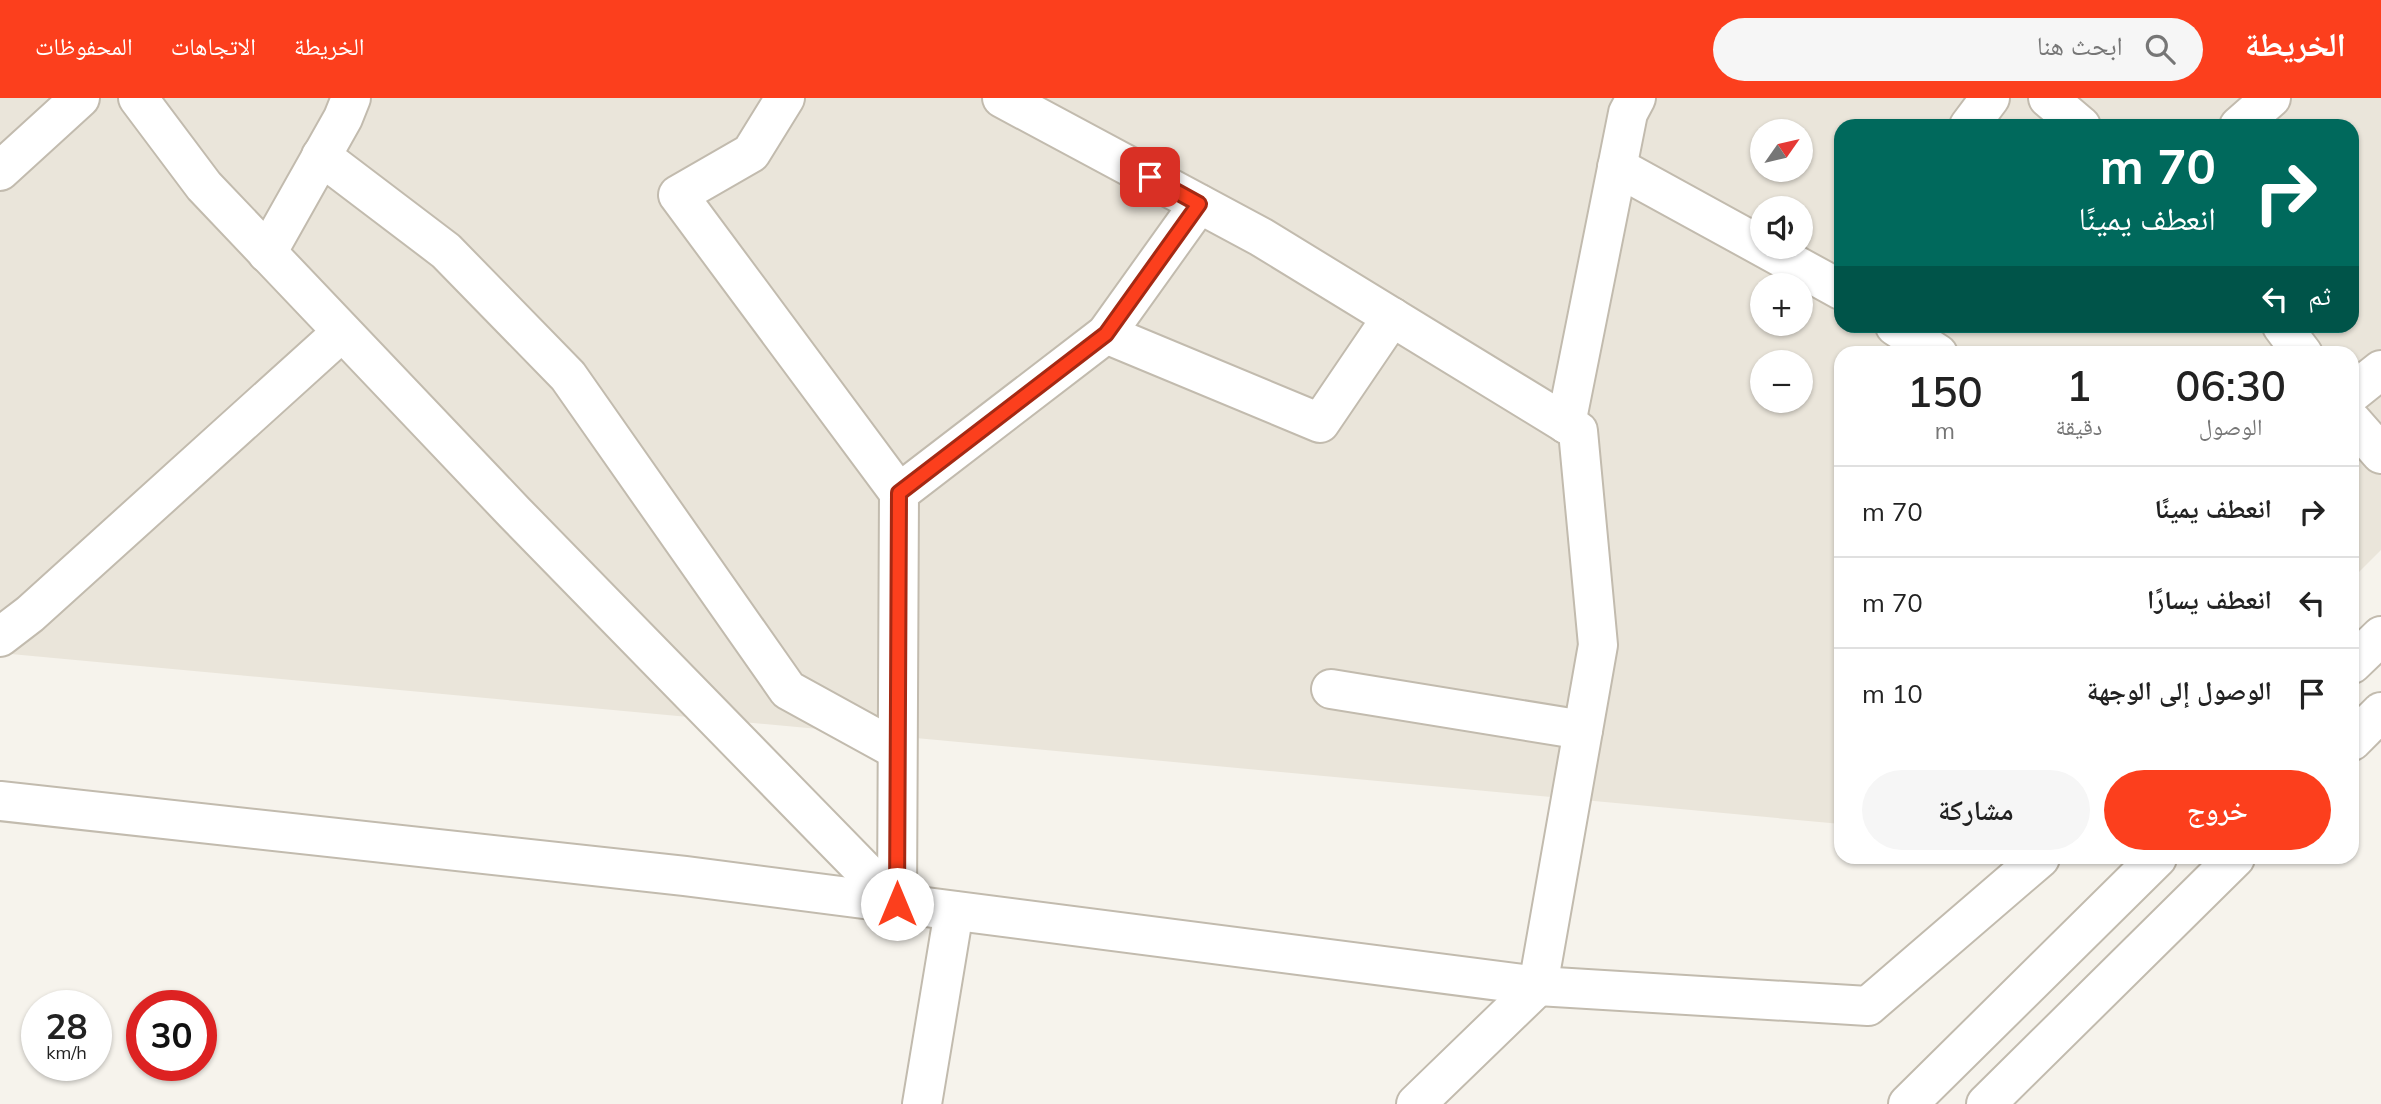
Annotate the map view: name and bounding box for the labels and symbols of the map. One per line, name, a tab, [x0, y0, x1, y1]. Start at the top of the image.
north arrow	[1750, 119, 1813, 182]
pin	[1120, 147, 1180, 207]
position arrow	[860, 867, 934, 941]
speed limit sign: 30	[126, 990, 217, 1081]

